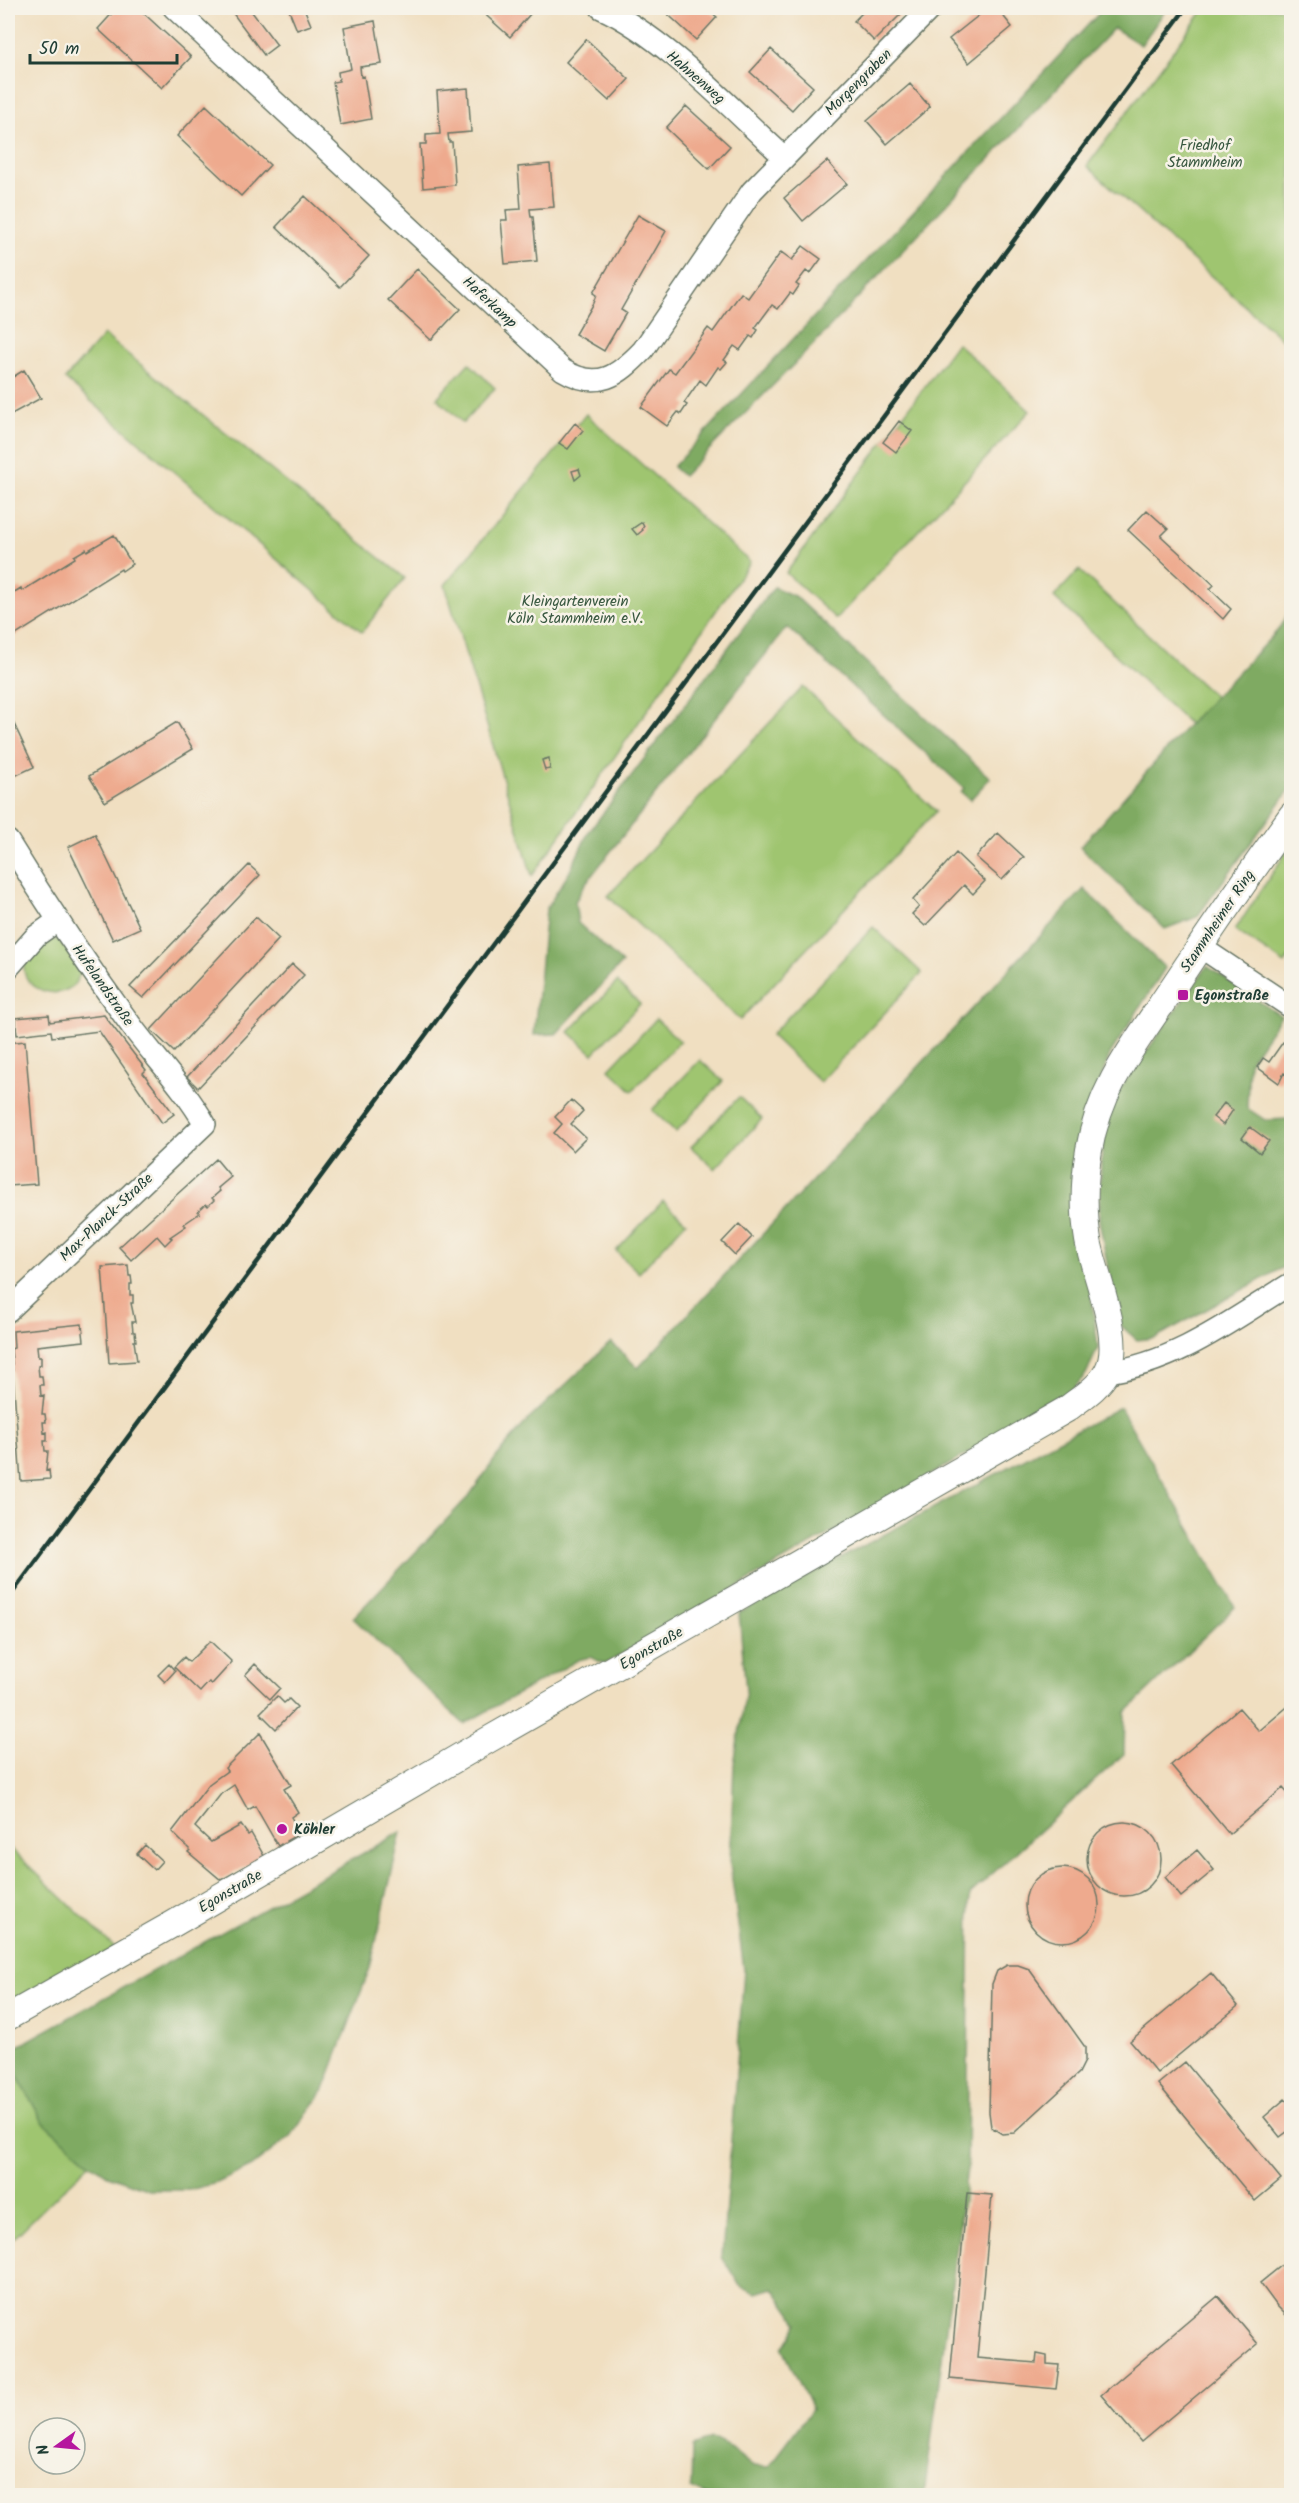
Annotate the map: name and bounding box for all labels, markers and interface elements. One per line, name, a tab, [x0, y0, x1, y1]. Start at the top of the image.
scale bar	[30, 27, 177, 65]
text: 50 m	[39, 35, 79, 64]
street label: Morgengraben	[819, 43, 898, 122]
street label: Hahnenweg	[660, 45, 730, 110]
park label: Friedhof Stammheim	[1168, 134, 1243, 175]
street label: Haferkamp	[456, 271, 522, 335]
park label: Kleingartenverein Köln Stammheim e.V.	[507, 590, 643, 631]
street label: Stammheimer Ring	[1174, 865, 1261, 978]
street label: Hufelandstraße	[65, 940, 140, 1032]
place label: Egonstraße	[1195, 984, 1269, 1008]
marker: Egonstraße	[1176, 988, 1190, 1002]
street label: Max-Planck-Straße	[54, 1168, 159, 1268]
street label: Egonstraße	[615, 1621, 688, 1677]
place label: Köhler	[294, 1818, 336, 1842]
marker: Köhler	[275, 1822, 289, 1836]
street label: Egonstraße	[194, 1864, 267, 1920]
north arrow	[27, 2416, 87, 2476]
text: N	[31, 2441, 57, 2458]

